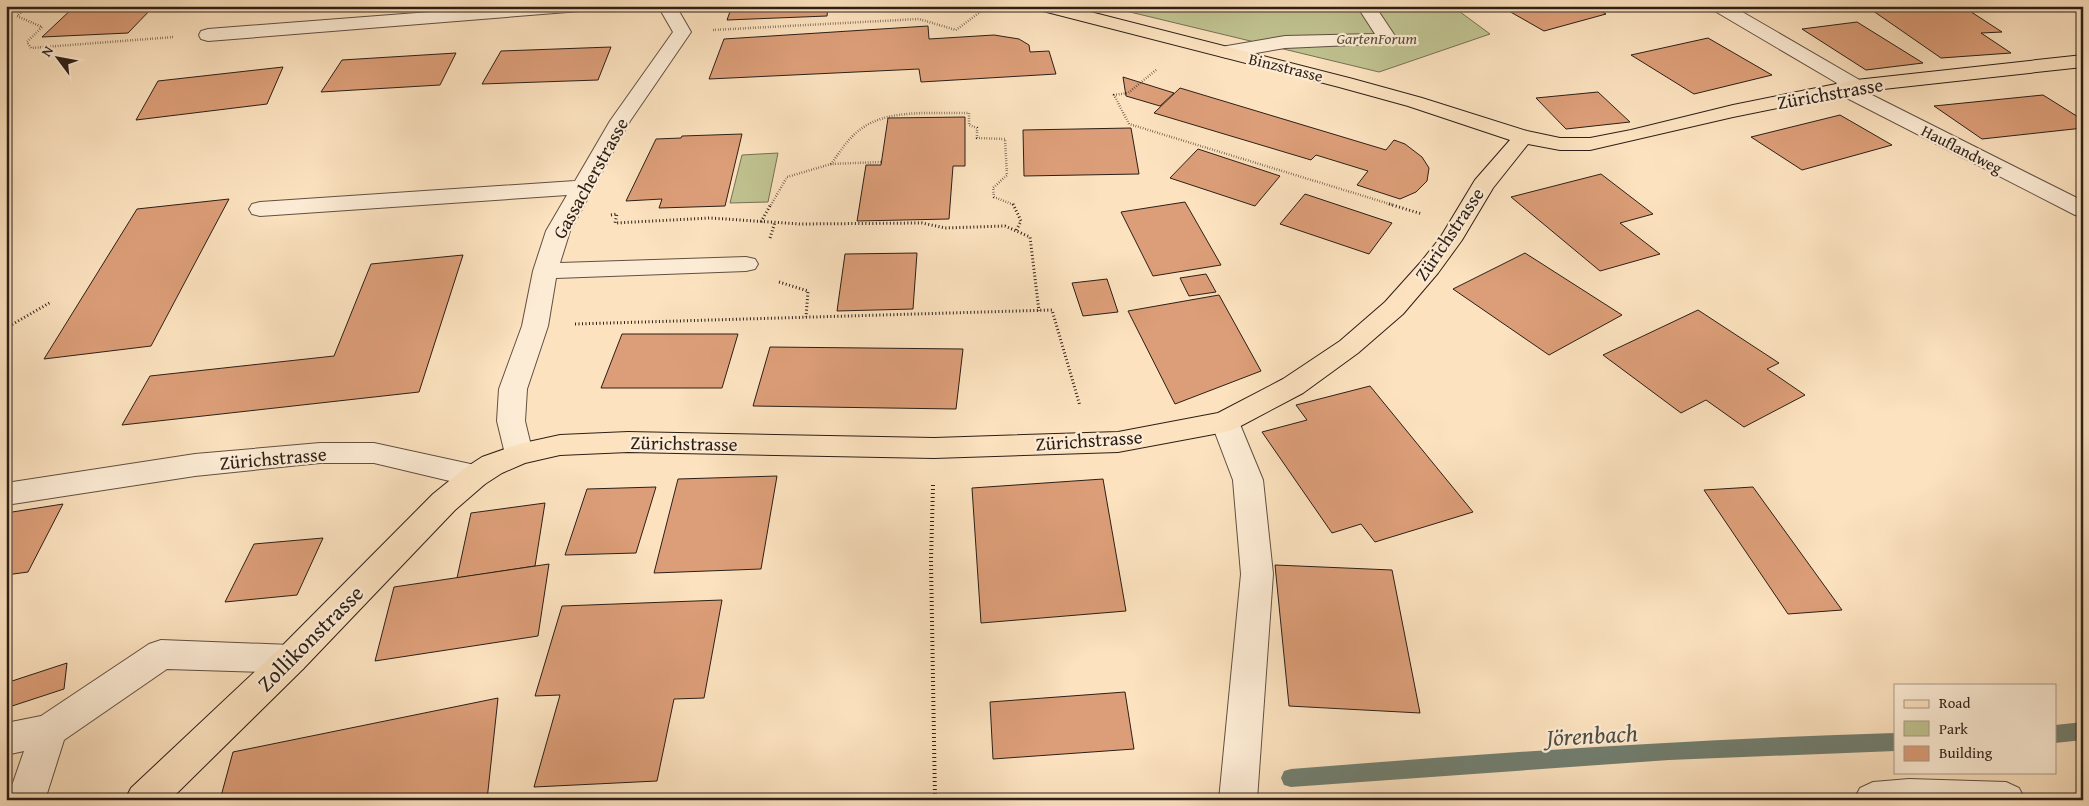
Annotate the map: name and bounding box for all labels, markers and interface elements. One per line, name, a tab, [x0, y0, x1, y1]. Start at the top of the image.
park label: GartenForum	[1337, 26, 1418, 50]
north arrow	[32, 32, 82, 82]
text: N	[36, 41, 58, 60]
street label: Binzstrasse	[1246, 46, 1326, 88]
street label: Zürichstrasse	[1775, 70, 1885, 116]
street label: Gassacherstrasse	[545, 112, 635, 244]
street label: Hauflandweg	[1917, 118, 2007, 180]
street label: Zürichstrasse	[1407, 182, 1491, 286]
street label: Zürichstrasse	[1035, 422, 1144, 458]
street label: Zürichstrasse	[630, 428, 738, 458]
street label: Zürichstrasse	[218, 439, 328, 477]
street label: Zollikonstrasse	[249, 577, 371, 699]
legend	[1894, 684, 2056, 774]
text: Road	[1939, 692, 1970, 713]
water label: Jörenbach	[1541, 715, 1639, 755]
text: Park	[1939, 718, 1968, 739]
text: Building	[1939, 742, 1993, 763]

